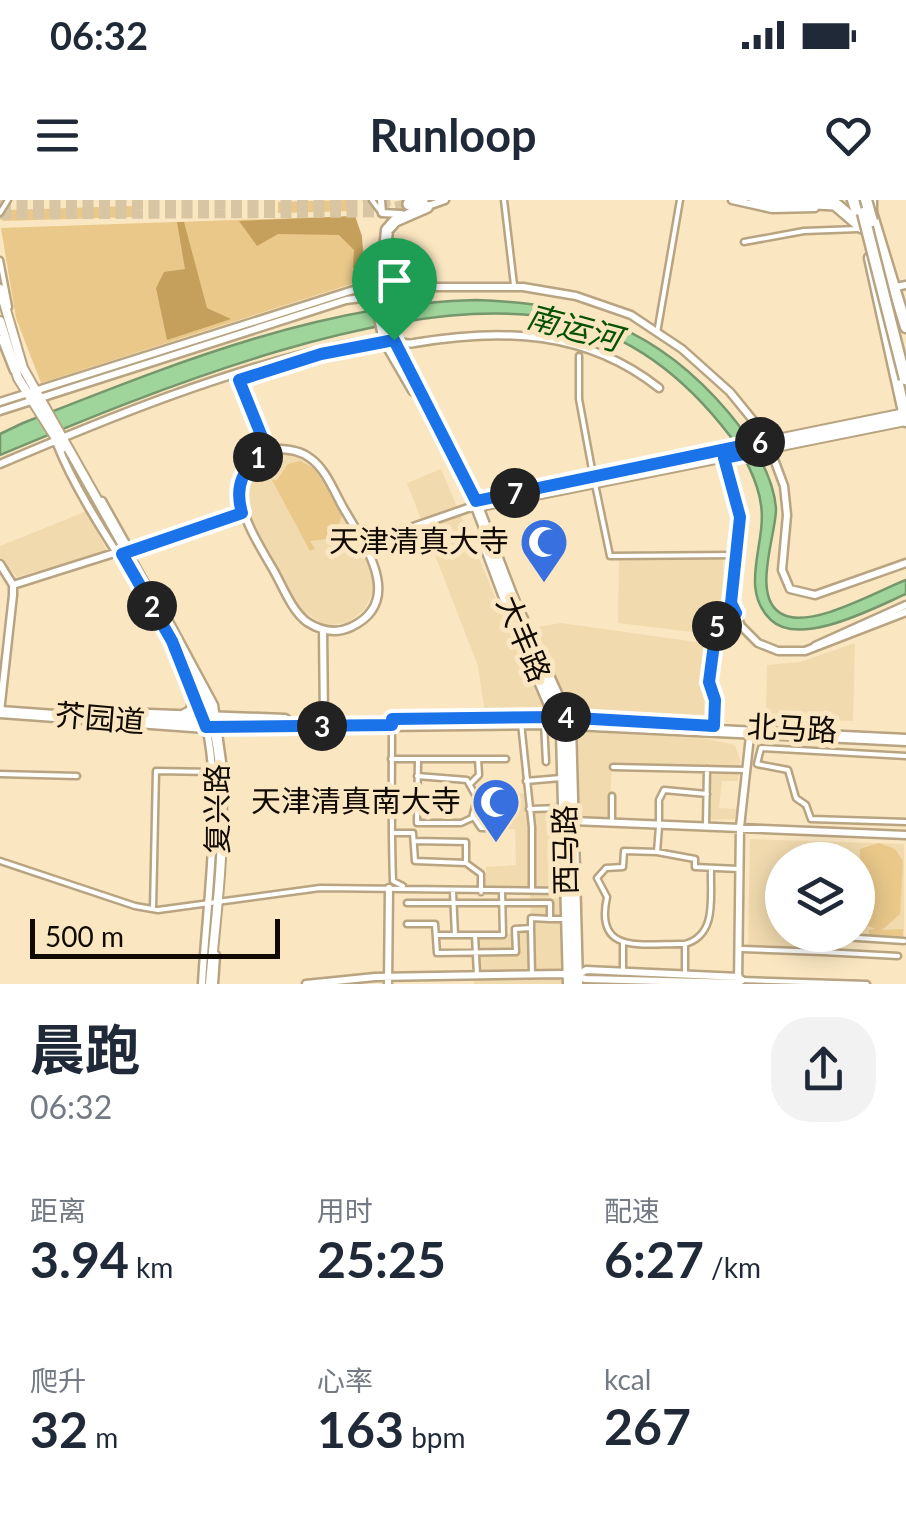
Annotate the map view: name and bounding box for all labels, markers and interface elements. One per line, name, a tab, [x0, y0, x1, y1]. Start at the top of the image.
text: 06:32	[50, 12, 148, 58]
icon: menu	[30, 108, 85, 163]
text: Runloop	[369, 108, 537, 162]
icon: heart	[821, 108, 876, 163]
pin	[352, 238, 437, 341]
icon: arrive	[367, 253, 422, 308]
water label: 南运河	[523, 295, 632, 359]
pin: 6	[735, 417, 785, 467]
text: 6	[752, 425, 768, 459]
pin: 1	[233, 432, 283, 482]
text: 1	[250, 440, 266, 474]
pin: 7	[490, 468, 540, 518]
text: 7	[507, 476, 523, 510]
mosque icon: 天津清真大寺	[518, 516, 570, 584]
place label: 天津清真大寺	[329, 522, 509, 558]
pin: 2	[127, 581, 177, 631]
text: 2	[144, 589, 160, 623]
street label: 大丰路	[491, 590, 559, 687]
pin: 5	[692, 601, 742, 651]
text: 5	[709, 609, 725, 643]
pin: 4	[541, 692, 591, 742]
street label: 芥园道	[54, 695, 147, 739]
text: 4	[558, 700, 574, 734]
pin: 3	[297, 701, 347, 751]
street label: 北马路	[746, 707, 838, 747]
text: 3	[314, 709, 330, 743]
street label: 复兴路	[198, 764, 234, 854]
mosque icon: 天津清真南大寺	[470, 776, 522, 844]
place label: 天津清真南大寺	[251, 782, 461, 818]
street label: 西马路	[545, 805, 583, 895]
map controls	[765, 842, 875, 952]
button: layers	[765, 842, 875, 952]
scale bar	[30, 914, 280, 958]
text: 500 m	[45, 919, 124, 953]
text: 晨跑	[30, 1016, 140, 1082]
button: share	[771, 1017, 876, 1122]
text: 06:32	[30, 1087, 112, 1126]
text: 距离	[30, 1193, 86, 1227]
text: 用时	[317, 1193, 373, 1227]
text: 配速	[604, 1193, 660, 1227]
text: 3.94	[30, 1229, 129, 1289]
text: 25:25	[317, 1229, 446, 1289]
text: 6:27	[604, 1229, 704, 1289]
text: km	[129, 1250, 173, 1284]
text: /km	[704, 1250, 761, 1284]
text: kcal	[604, 1362, 651, 1396]
text: 爬升	[30, 1363, 86, 1397]
text: 心率	[317, 1363, 373, 1397]
text: 267	[604, 1396, 691, 1456]
text: 32	[30, 1399, 88, 1459]
text: 163	[317, 1399, 404, 1459]
text: m	[88, 1420, 118, 1454]
text: bpm	[404, 1420, 466, 1454]

